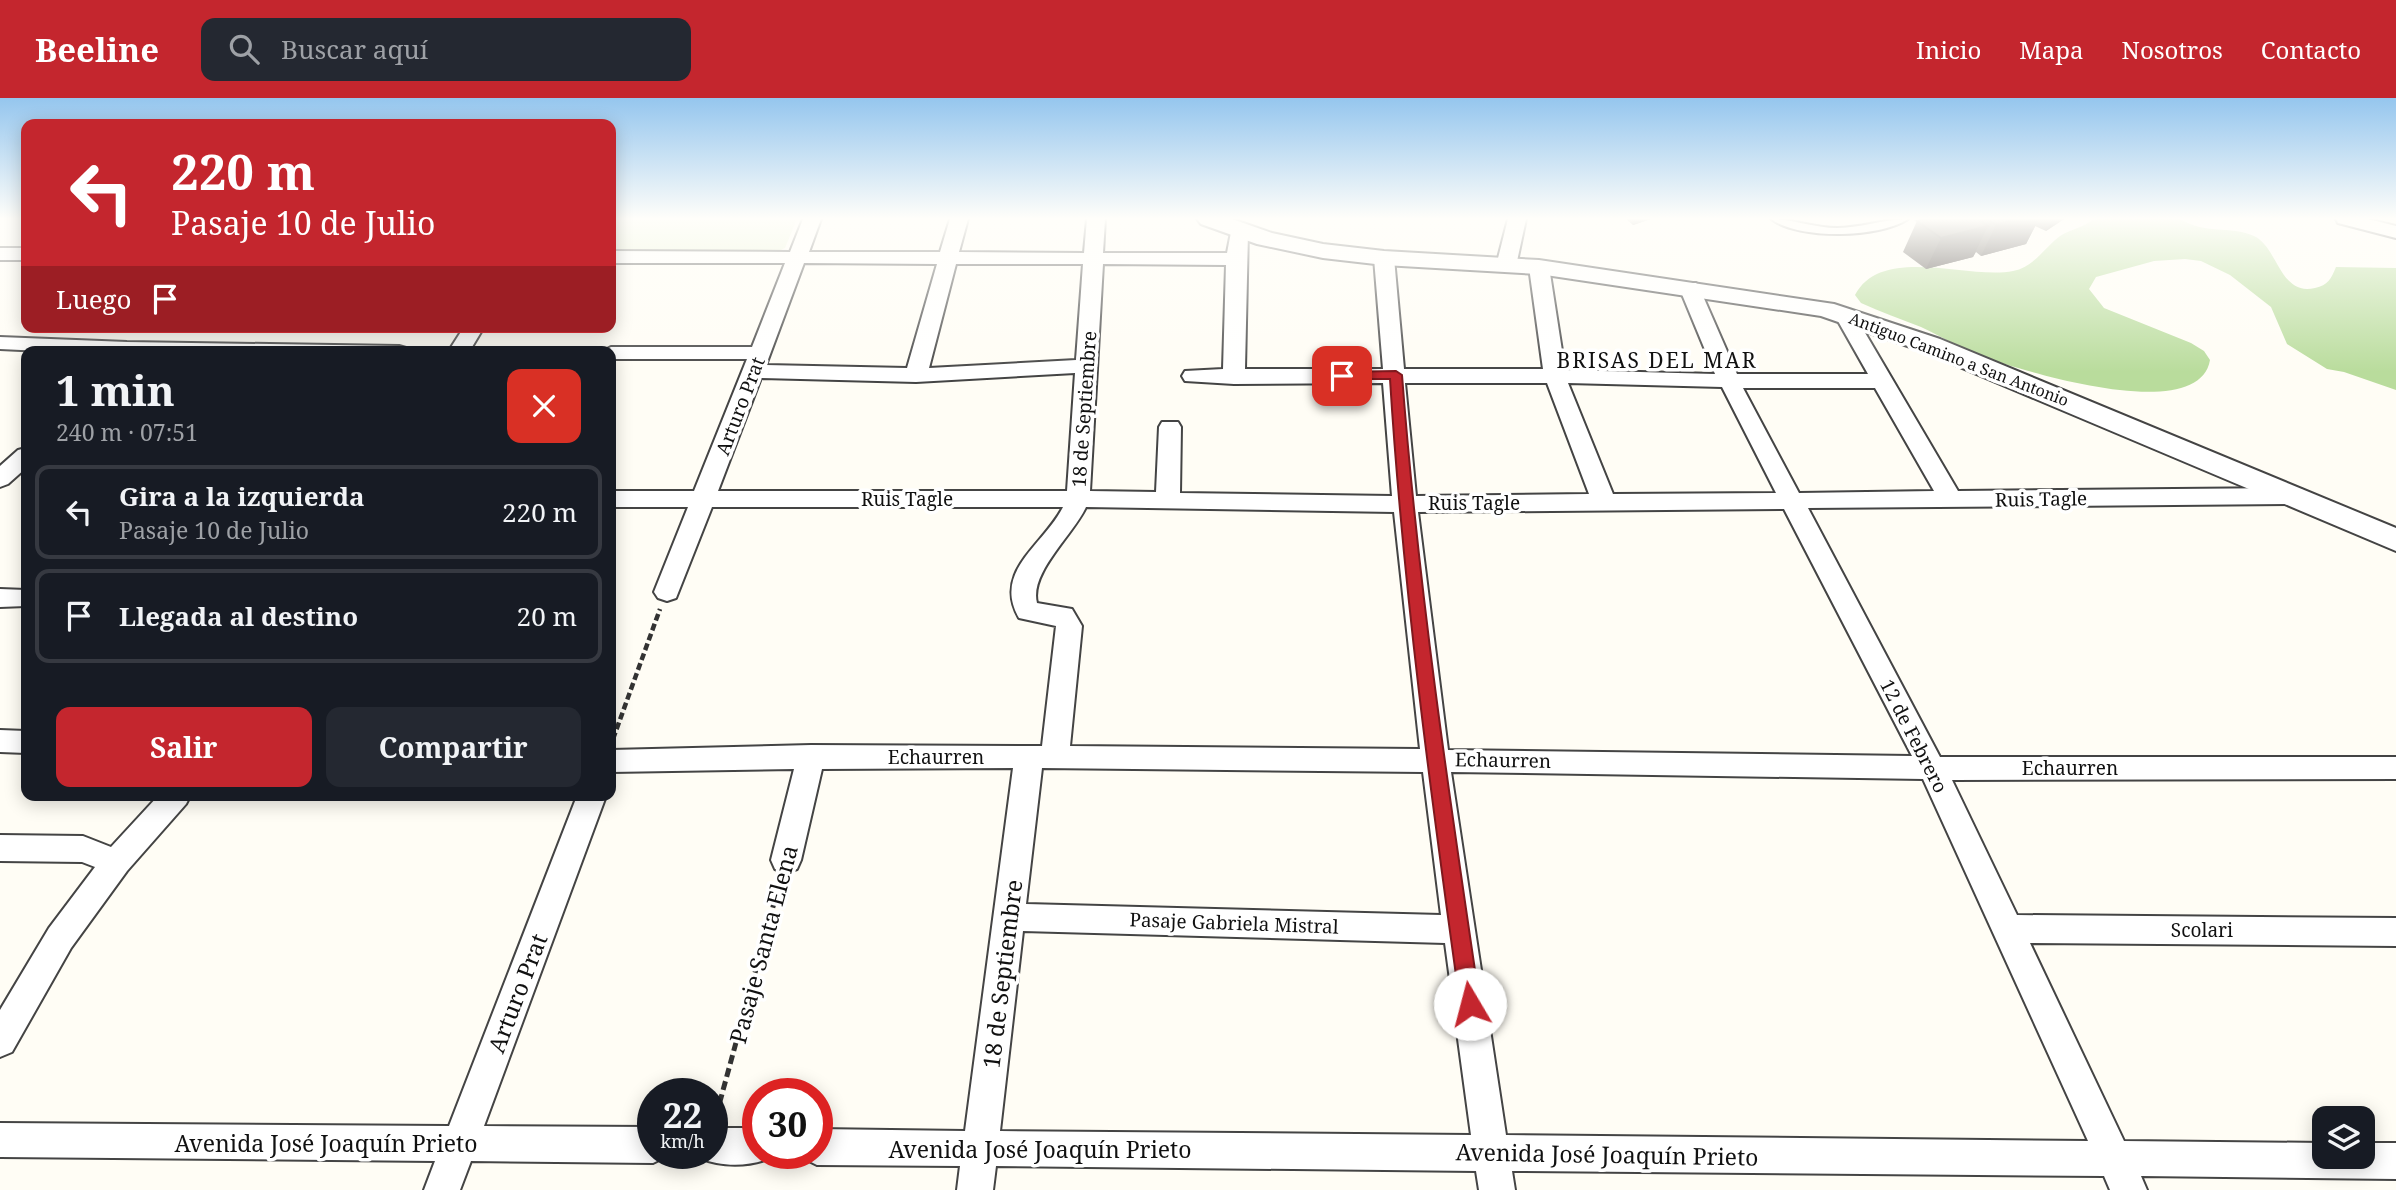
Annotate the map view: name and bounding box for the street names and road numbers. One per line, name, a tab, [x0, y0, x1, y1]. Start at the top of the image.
street label: Antiguo Camino a San Antonio	[1846, 307, 2072, 411]
street label: 18 de Septiembre	[1066, 330, 1102, 488]
street label: Arturo Prat	[709, 353, 771, 459]
street label: Ruis Tagle	[1995, 485, 2087, 513]
street label: Ruis Tagle	[861, 486, 953, 512]
street label: Ruis Tagle	[1428, 490, 1520, 516]
street label: 12 de Febrero	[1874, 675, 1954, 797]
street label: Echaurren	[888, 744, 984, 770]
street label: Echaurren	[1455, 746, 1551, 774]
street label: Echaurren	[2022, 755, 2118, 781]
street label: Pasaje Santa Elena	[721, 841, 805, 1047]
street label: 18 de Septiembre	[975, 878, 1029, 1070]
street label: Pasaje Gabriela Mistral	[1129, 906, 1339, 940]
street label: Scolari	[2171, 917, 2233, 943]
street label: Arturo Prat	[480, 929, 554, 1057]
street label: Avenida José Joaquín Prieto	[175, 1127, 477, 1159]
street label: Avenida José Joaquín Prieto	[889, 1133, 1191, 1165]
street label: Avenida José Joaquín Prieto	[1455, 1135, 1759, 1173]

